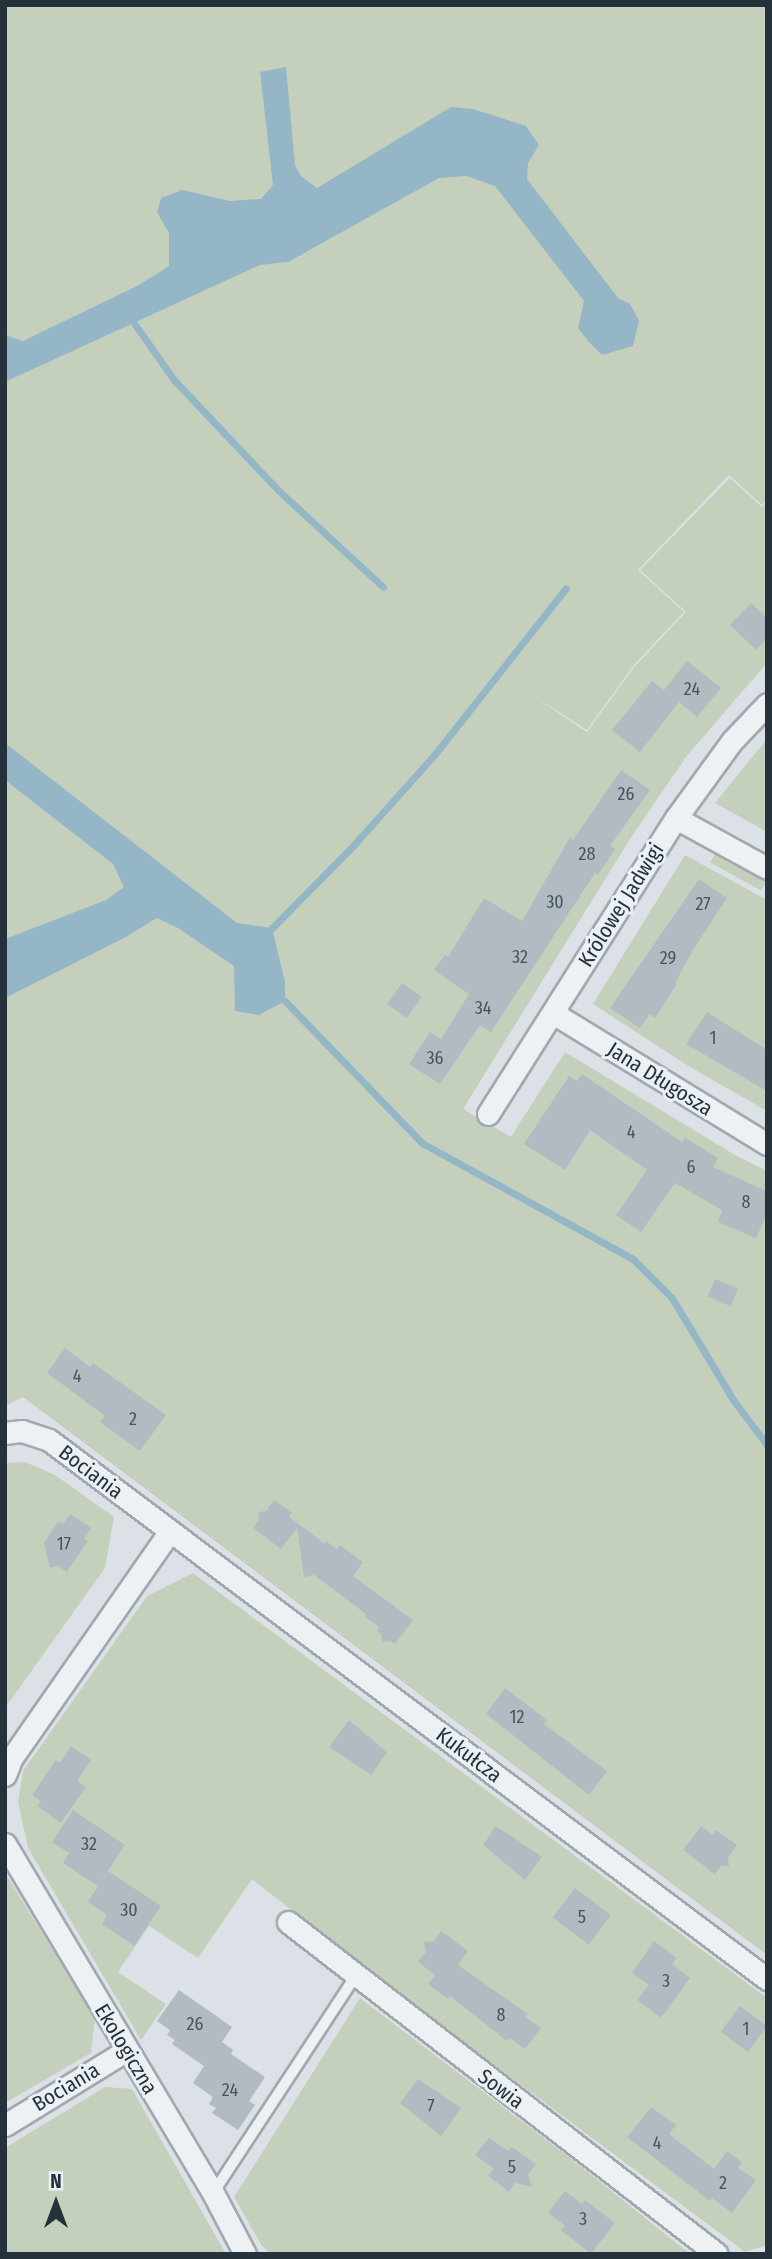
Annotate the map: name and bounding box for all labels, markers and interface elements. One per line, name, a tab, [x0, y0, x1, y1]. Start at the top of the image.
house number: 24	[684, 678, 700, 700]
house number: 26	[618, 783, 634, 805]
street label: Królowej Jadwigi	[573, 838, 669, 972]
house number: 28	[579, 843, 595, 865]
house number: 30	[546, 891, 564, 913]
house number: 27	[695, 893, 711, 915]
house number: 32	[512, 946, 528, 968]
house number: 29	[660, 947, 676, 969]
house number: 34	[475, 997, 491, 1019]
house number: 1	[709, 1027, 717, 1049]
street label: Jana Długosza	[603, 1037, 717, 1121]
house number: 36	[426, 1047, 444, 1069]
house number: 4	[627, 1121, 635, 1143]
house number: 6	[687, 1156, 695, 1178]
house number: 8	[742, 1191, 750, 1213]
house number: 4	[73, 1365, 81, 1387]
house number: 2	[129, 1408, 137, 1430]
street label: Bociania	[54, 1440, 128, 1504]
house number: 17	[57, 1533, 71, 1555]
house number: 12	[510, 1706, 524, 1728]
street label: Kukułcza	[431, 1722, 507, 1788]
house number: 32	[81, 1833, 97, 1855]
house number: 30	[120, 1899, 138, 1921]
house number: 5	[578, 1906, 586, 1928]
house number: 3	[662, 1970, 670, 1992]
street label: Ekologiczna	[89, 1999, 163, 2099]
house number: 8	[497, 2004, 505, 2026]
house number: 26	[187, 2013, 203, 2035]
house number: 1	[742, 2018, 750, 2040]
street label: Bociania	[28, 2057, 104, 2117]
street label: Sowia	[473, 2064, 529, 2114]
house number: 24	[222, 2079, 238, 2101]
house number: 7	[427, 2095, 435, 2117]
house number: 4	[653, 2132, 661, 2154]
house number: 5	[508, 2156, 516, 2178]
north arrow	[21, 2168, 91, 2238]
text: N	[50, 2170, 62, 2193]
house number: 2	[719, 2172, 727, 2194]
house number: 3	[579, 2208, 587, 2230]

